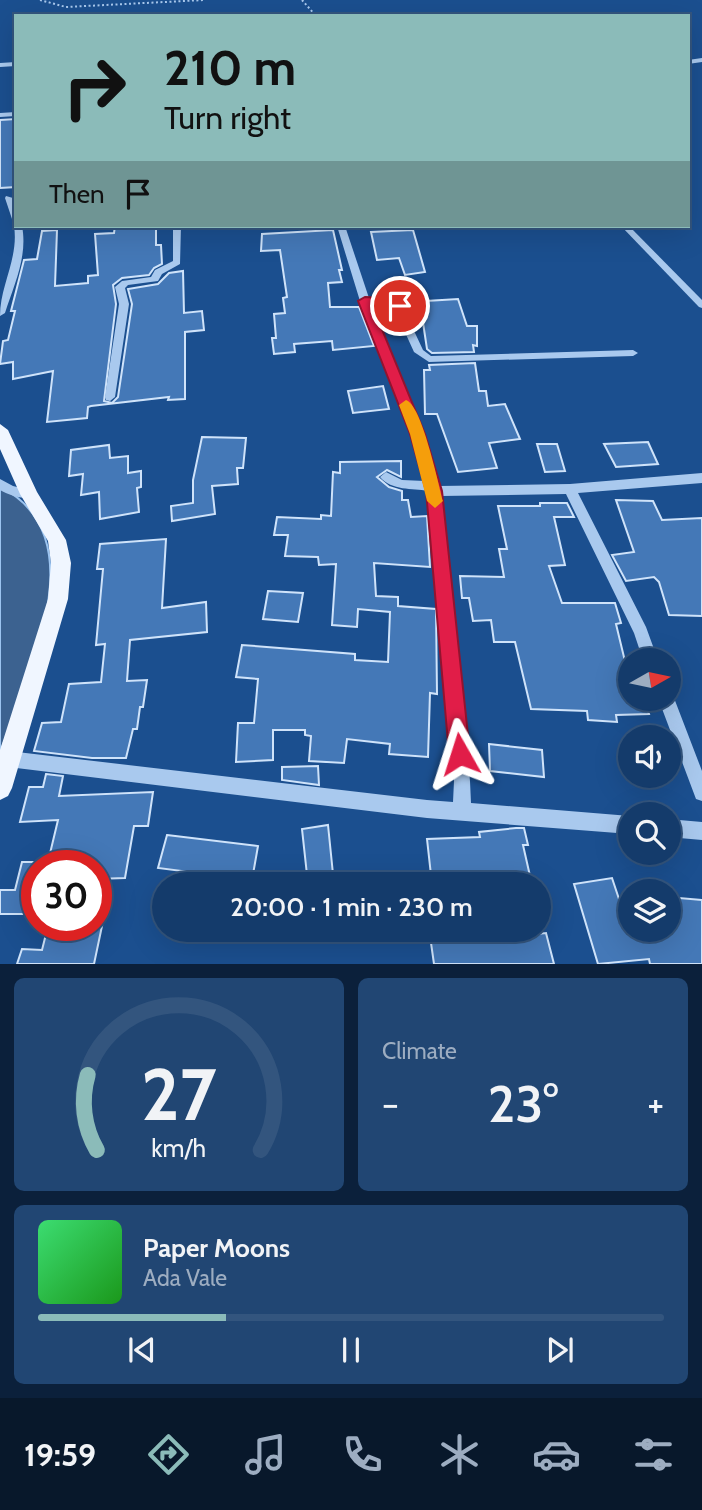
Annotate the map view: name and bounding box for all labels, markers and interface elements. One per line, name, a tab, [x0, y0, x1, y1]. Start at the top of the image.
text: 210 m	[164, 38, 296, 97]
icon: right	[49, 42, 140, 133]
text: Turn right	[164, 98, 291, 137]
icon: arrive	[119, 175, 157, 213]
text: Then	[49, 178, 105, 210]
pin	[370, 276, 430, 336]
icon: arrive	[381, 287, 419, 325]
north arrow	[618, 648, 681, 710]
map controls	[618, 648, 681, 942]
position arrow	[423, 717, 497, 791]
button: sound	[618, 725, 681, 788]
button: search	[618, 802, 681, 865]
speed limit sign: 30	[21, 850, 112, 941]
button: layers	[618, 879, 681, 942]
text: 20:00 · 1 min · 230 m	[230, 891, 473, 923]
text: Climate	[382, 1037, 457, 1065]
text: 27	[141, 1051, 217, 1139]
text: 23°	[488, 1072, 558, 1135]
text: −	[382, 1080, 399, 1127]
text: +	[647, 1080, 664, 1127]
text: km/h	[152, 1133, 206, 1163]
text: Paper Moons	[143, 1232, 290, 1264]
text: Ada Vale	[143, 1264, 227, 1292]
icon: previous	[123, 1331, 161, 1369]
icon: pause	[332, 1331, 370, 1369]
icon: next	[541, 1331, 579, 1369]
icon: directions	[144, 1430, 193, 1479]
icon: music	[241, 1430, 290, 1479]
icon: phone	[338, 1430, 387, 1479]
icon: climate	[435, 1430, 484, 1479]
icon: car	[532, 1430, 581, 1479]
icon: filters	[629, 1430, 678, 1479]
text: 19:59	[24, 1435, 96, 1474]

